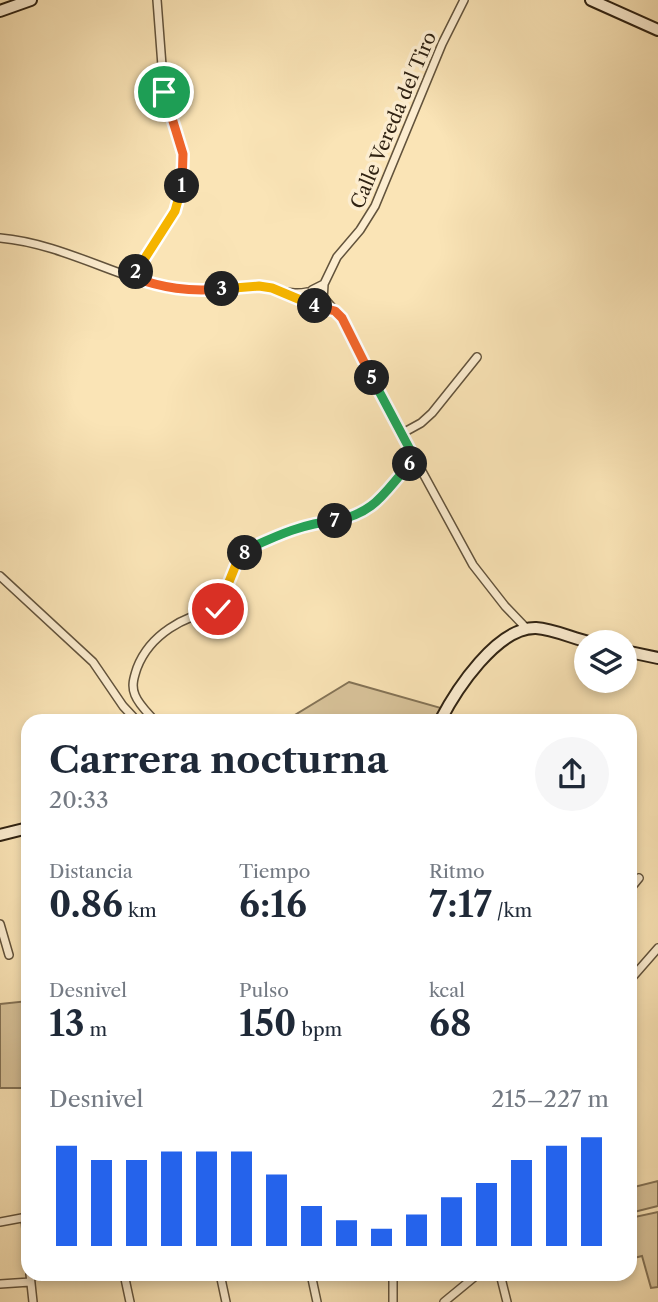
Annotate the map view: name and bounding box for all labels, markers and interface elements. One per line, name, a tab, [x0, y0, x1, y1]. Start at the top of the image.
street label: Calle Vereda del Tiro	[346, 28, 441, 212]
pin	[134, 62, 194, 122]
icon: arrive	[145, 73, 183, 111]
pin: 1	[164, 168, 200, 204]
text: 1	[177, 174, 186, 197]
pin: 2	[118, 254, 154, 290]
text: 2	[130, 260, 141, 283]
pin: 3	[204, 272, 240, 306]
text: 3	[216, 277, 227, 300]
pin: 4	[298, 288, 332, 324]
text: 4	[309, 294, 320, 317]
pin: 5	[354, 360, 390, 396]
text: 5	[366, 366, 377, 389]
pin: 6	[392, 447, 428, 482]
text: 6	[404, 452, 415, 475]
pin: 7	[318, 504, 352, 538]
text: 7	[330, 509, 339, 532]
pin: 8	[228, 536, 262, 570]
text: 8	[239, 541, 250, 564]
pin	[188, 579, 248, 639]
icon: check	[199, 590, 237, 628]
map controls	[574, 630, 637, 693]
button: layers	[574, 630, 637, 693]
text: Carrera nocturna	[49, 736, 389, 783]
button: share	[535, 737, 609, 811]
text: 20:33	[49, 786, 109, 814]
text: Distancia	[49, 860, 133, 883]
text: Tiempo	[239, 860, 310, 883]
text: Ritmo	[429, 860, 485, 883]
text: 0.86	[49, 883, 123, 926]
text: 6:16	[239, 883, 307, 926]
text: 7:17	[429, 883, 492, 926]
text: km	[123, 899, 157, 922]
text: /km	[492, 899, 532, 922]
text: Desnivel	[49, 979, 127, 1002]
text: Pulso	[239, 979, 289, 1002]
text: kcal	[429, 979, 465, 1002]
text: 13	[49, 1002, 85, 1045]
text: 150	[239, 1002, 296, 1045]
text: 68	[429, 1002, 471, 1045]
text: m	[85, 1018, 107, 1041]
text: bpm	[296, 1018, 342, 1041]
text: Desnivel	[49, 1085, 143, 1113]
text: 215–227 m	[491, 1085, 609, 1113]

